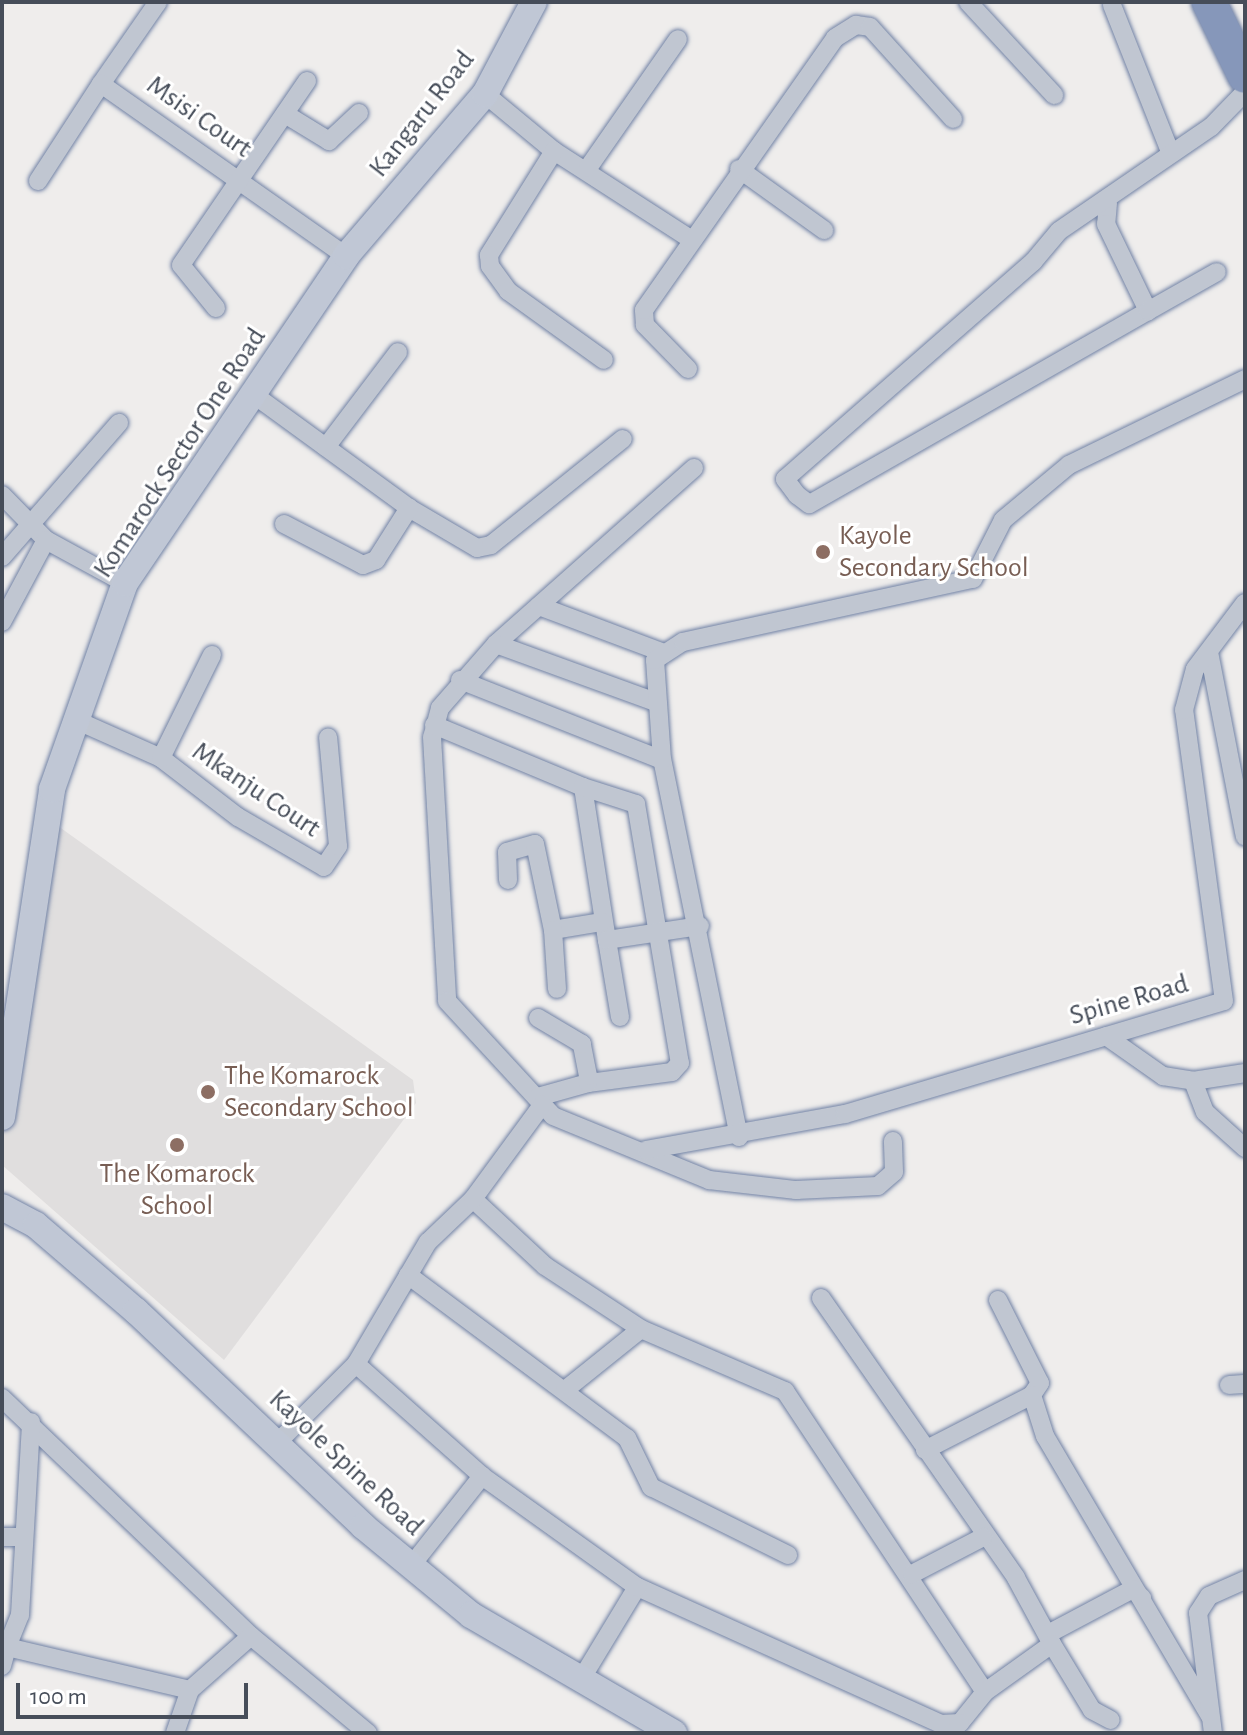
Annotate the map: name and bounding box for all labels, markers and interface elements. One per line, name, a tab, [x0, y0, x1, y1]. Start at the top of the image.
street label: Kangaru Road	[362, 44, 482, 184]
street label: Msisi Court	[140, 69, 258, 165]
street label: Komarock Sector One Road	[87, 322, 273, 584]
place label: Kayole Secondary School	[839, 519, 1029, 585]
marker: Kayole Secondary School	[814, 543, 832, 561]
street label: Mkanju Court	[185, 735, 327, 845]
street label: Spine Road	[1066, 967, 1192, 1033]
place label: The Komarock Secondary School	[224, 1059, 414, 1125]
marker: The Komarock Secondary School	[199, 1083, 217, 1101]
marker: The Komarock School	[168, 1136, 186, 1154]
place label: The Komarock School	[99, 1157, 255, 1223]
street label: Kayole Spine Road	[262, 1383, 430, 1543]
scale bar	[20, 1667, 252, 1717]
text: 100 m	[30, 1685, 87, 1709]

